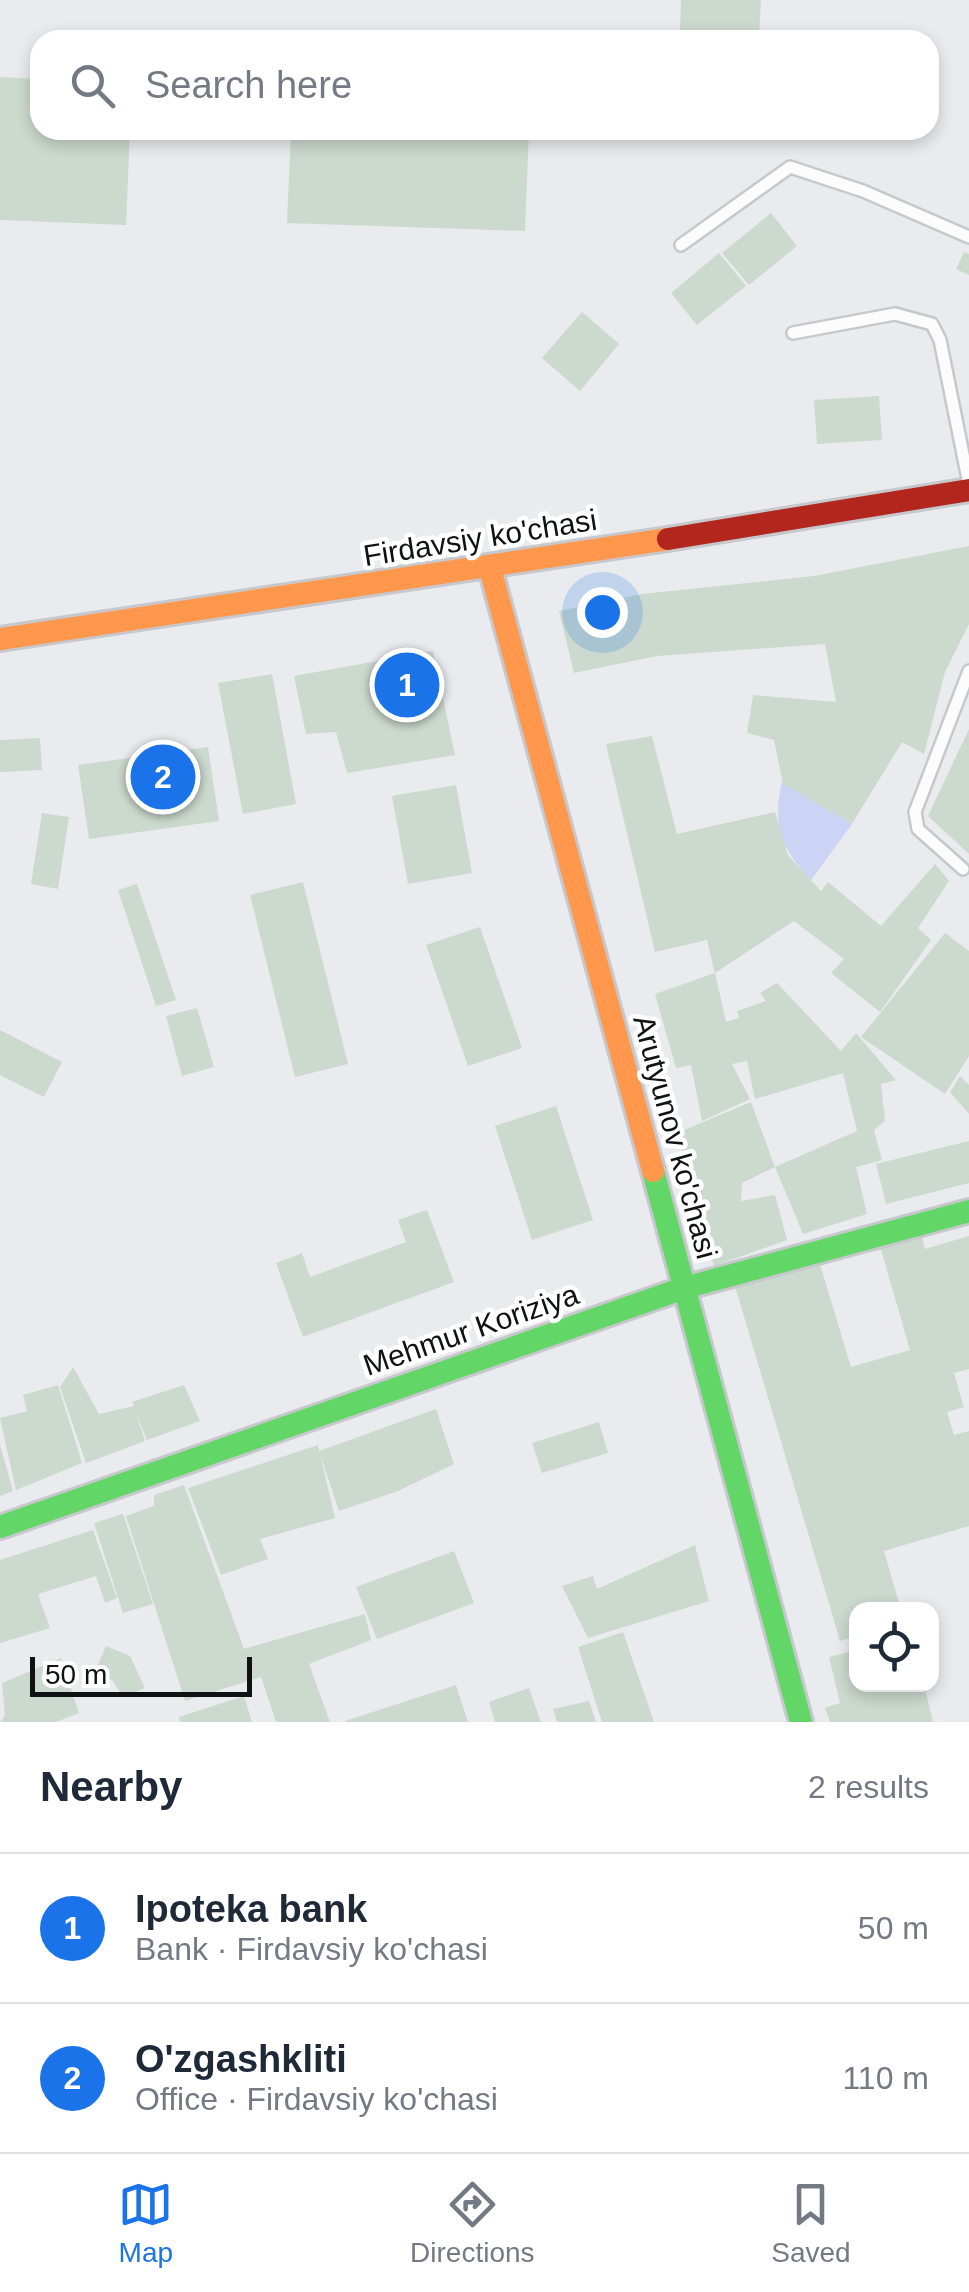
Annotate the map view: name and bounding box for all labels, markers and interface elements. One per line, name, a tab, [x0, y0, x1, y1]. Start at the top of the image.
search box	[30, 30, 939, 140]
icon: search	[65, 58, 120, 113]
text: Search here	[145, 64, 352, 106]
street label: Firdavsiy ko'chasi	[361, 503, 599, 572]
your location	[577, 587, 628, 638]
pin: 1	[374, 648, 440, 722]
pin: 2	[130, 740, 196, 814]
street label: Arutyunov ko'chasi	[627, 1011, 724, 1262]
street label: Mehmur Koriziya	[359, 1277, 583, 1382]
map controls	[849, 1602, 939, 1692]
button: locate	[849, 1602, 939, 1692]
scale bar	[30, 1652, 252, 1696]
text: 50 m	[45, 1659, 107, 1690]
text: Nearby	[40, 1763, 182, 1810]
text: 2 results	[808, 1769, 929, 1805]
text: Ipoteka bank	[135, 1888, 367, 1930]
text: 1	[64, 1910, 81, 1946]
text: 50 m	[858, 1910, 929, 1946]
text: Bank · Firdavsiy ko'chasi	[135, 1931, 488, 1967]
text: O'zgashkliti	[135, 2038, 347, 2080]
text: 2	[64, 2060, 81, 2096]
text: 110 m	[842, 2060, 929, 2096]
text: Office · Firdavsiy ko'chasi	[135, 2081, 498, 2117]
tab: Map	[118, 2177, 173, 2269]
tab: Directions	[410, 2177, 535, 2269]
tab: Saved	[771, 2177, 851, 2269]

